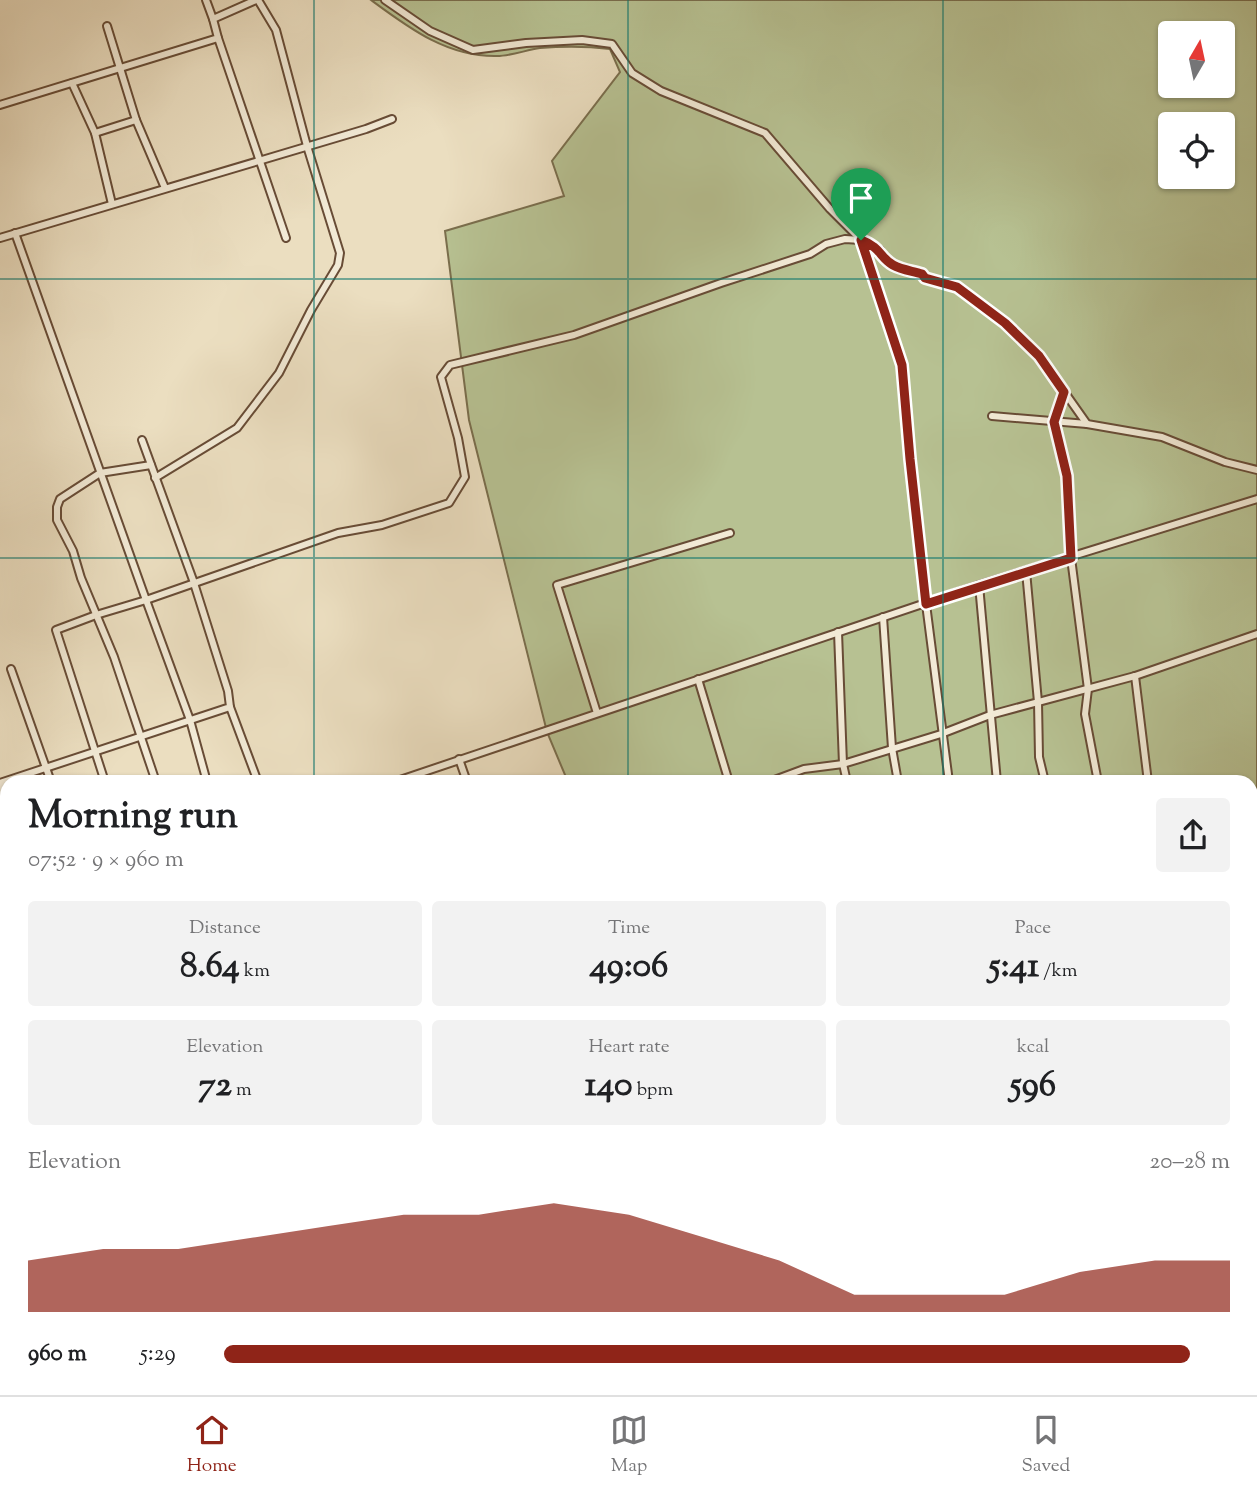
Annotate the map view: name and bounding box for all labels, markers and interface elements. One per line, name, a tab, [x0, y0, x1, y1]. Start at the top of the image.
north arrow	[1158, 21, 1236, 98]
map controls	[1158, 21, 1235, 189]
button: locate	[1158, 112, 1235, 189]
pin	[831, 168, 891, 240]
icon: arrive	[842, 179, 880, 217]
text: Morning run	[28, 791, 238, 845]
button: share	[1156, 798, 1230, 872]
text: 07:52 · 9 × 960 m	[28, 844, 184, 877]
text: Distance	[189, 915, 261, 942]
text: Time	[608, 915, 650, 942]
text: Pace	[1015, 915, 1051, 942]
text: 8.64	[180, 942, 240, 993]
text: 49:06	[590, 942, 669, 993]
text: 5:41	[988, 942, 1039, 993]
text: km	[240, 958, 270, 985]
text: /km	[1039, 958, 1078, 985]
text: Elevation	[186, 1034, 264, 1061]
text: Heart rate	[588, 1034, 670, 1061]
text: kcal	[1017, 1034, 1049, 1061]
text: 72	[198, 1061, 232, 1112]
text: 140	[585, 1061, 633, 1112]
text: 596	[1010, 1061, 1056, 1112]
text: m	[232, 1077, 252, 1104]
text: bpm	[633, 1077, 673, 1104]
text: Elevation	[28, 1146, 121, 1179]
text: 20–28 m	[1150, 1146, 1230, 1179]
text: 960 m	[28, 1338, 87, 1371]
text: 5:29	[140, 1338, 176, 1371]
tab: Home	[187, 1411, 237, 1480]
tab: Map	[610, 1411, 648, 1480]
tab: Saved	[1021, 1411, 1070, 1480]

